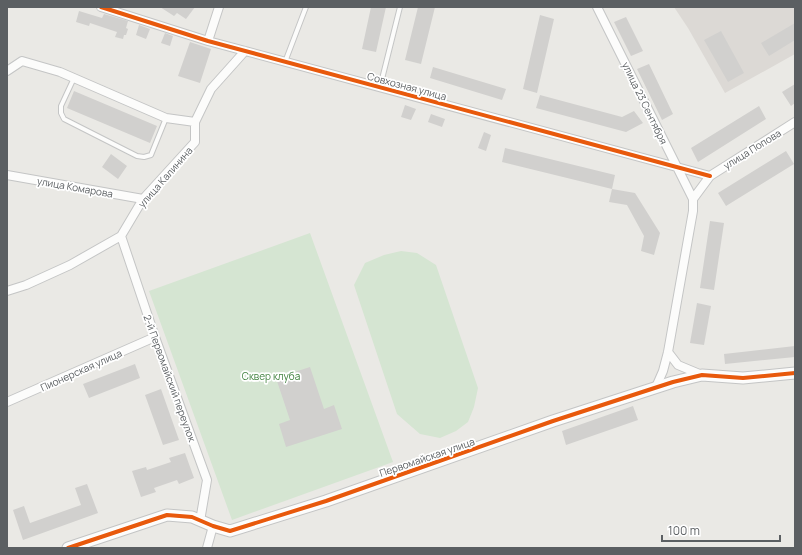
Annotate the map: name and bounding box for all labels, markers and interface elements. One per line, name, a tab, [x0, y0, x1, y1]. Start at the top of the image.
street label: улица 23 Сентября	[619, 59, 671, 147]
street label: Совхозная улица	[366, 69, 448, 103]
street label: улица Попова	[720, 126, 784, 172]
street label: улица Калинина	[135, 144, 195, 210]
street label: улица Комарова	[36, 173, 114, 201]
street label: 2-й Первомайский переулок	[140, 312, 200, 445]
street label: Пионерская улица	[38, 346, 124, 394]
park label: Сквер клуба	[242, 369, 300, 383]
street label: Первомайская улица	[377, 434, 477, 480]
scale bar	[662, 517, 780, 543]
text: 100 m	[668, 522, 700, 539]

